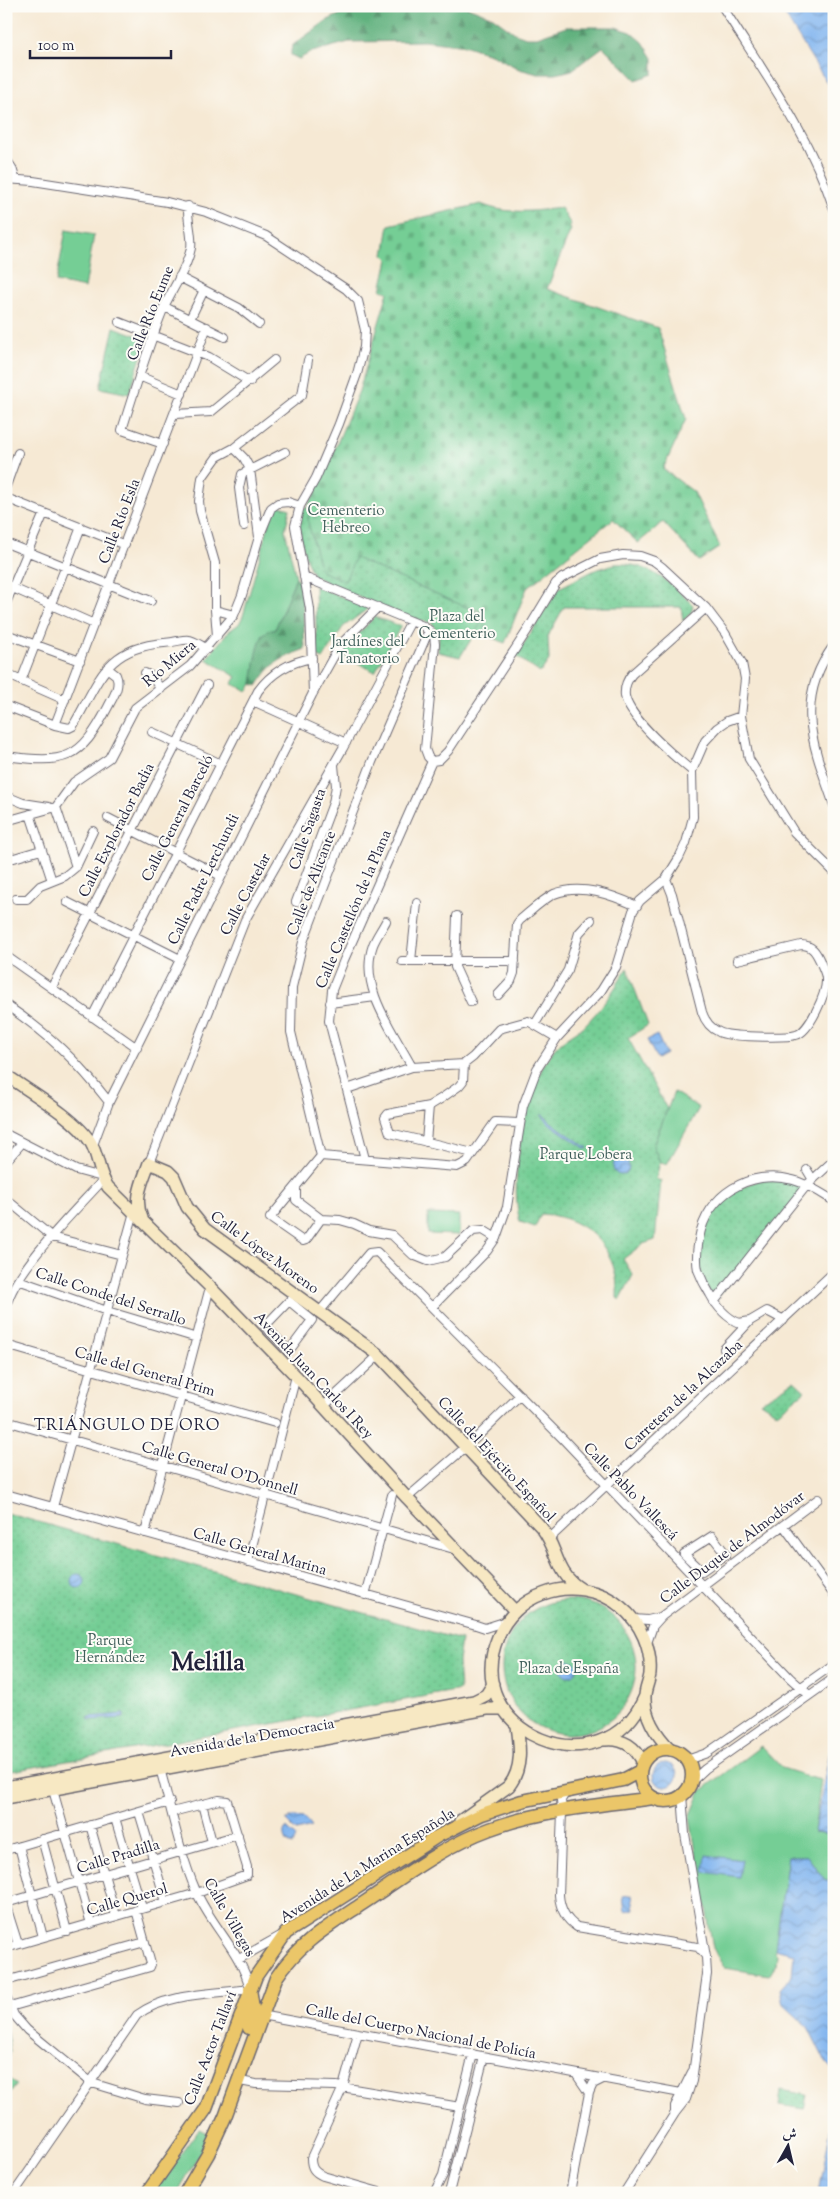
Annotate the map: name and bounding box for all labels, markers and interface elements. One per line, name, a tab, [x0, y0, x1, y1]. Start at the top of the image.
scale bar	[30, 28, 171, 60]
text: 100 m	[38, 36, 75, 57]
street label: Calle Río Eume	[123, 263, 180, 364]
street label: Calle Río Esla	[95, 476, 146, 567]
park label: Cementerio Hebreo	[308, 501, 384, 539]
park label: Plaza del Cementerio	[419, 607, 495, 645]
park label: Jardínes del Tanatorio	[330, 632, 405, 670]
street label: Río Miera	[139, 636, 201, 693]
street label: Calle General Barceló	[137, 752, 219, 886]
street label: Calle Explorador Badia	[74, 760, 160, 902]
street label: Calle Sagasta	[285, 786, 332, 873]
street label: Calle Padre Lerchundi	[163, 811, 245, 949]
street label: Calle Castellón de la Plana	[311, 827, 397, 992]
street label: Calle de Alicante	[283, 828, 342, 939]
street label: Calle Castelar	[216, 850, 277, 940]
park label: Parque Lobera	[540, 1145, 632, 1166]
street label: Calle López Moreno	[205, 1207, 323, 1300]
street label: Calle Conde del Serrallo	[32, 1263, 189, 1332]
street label: Avenida Juan Carlos I Rey	[248, 1308, 378, 1445]
street label: Carretera de la Alcazaba	[620, 1336, 748, 1457]
street label: Calle del General Prim	[72, 1342, 218, 1403]
street label: Calle del Ejército Español	[432, 1393, 560, 1527]
district label: TRIÁNGULO DE ORO	[34, 1415, 220, 1438]
street label: Calle General O'Donnell	[139, 1437, 300, 1502]
street label: Calle Pablo Vallescá	[578, 1438, 682, 1546]
street label: Calle Duque de Almodóvar	[656, 1487, 810, 1610]
street label: Calle General Marina	[190, 1523, 329, 1582]
park label: Parque Hernández	[75, 1631, 145, 1669]
district label: Melilla	[171, 1646, 245, 1682]
park label: Plaza de España	[519, 1659, 619, 1680]
street label: Avenida de la Democracia	[168, 1714, 336, 1763]
street label: Avenida de La Marina Española	[276, 1804, 459, 1929]
street label: Calle Pradilla	[74, 1835, 163, 1880]
street label: Calle Villegas	[198, 1874, 260, 1961]
street label: Calle Querol	[84, 1879, 170, 1922]
street label: Calle Actor Tallaví	[180, 1988, 243, 2109]
street label: Calle del Cuerpo Nacional de Policía	[304, 2000, 538, 2065]
north arrow	[762, 2122, 812, 2172]
text: ش	[781, 2124, 798, 2146]

